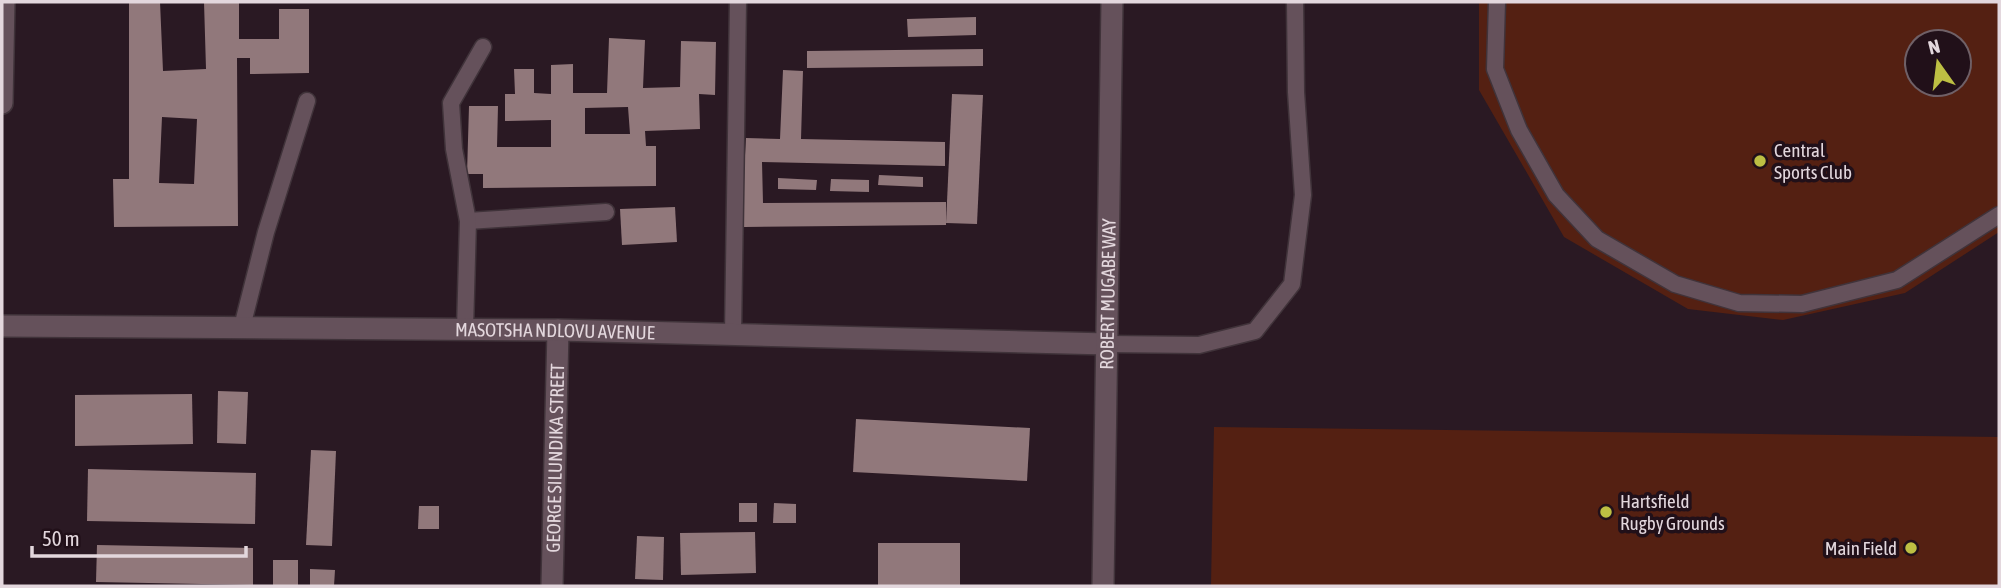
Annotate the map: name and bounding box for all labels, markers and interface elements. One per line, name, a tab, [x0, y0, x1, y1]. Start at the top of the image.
north arrow	[1903, 28, 1973, 98]
text: N	[1926, 34, 1942, 59]
place label: Central Sports Club	[1774, 139, 1852, 183]
marker: Central Sports Club	[1752, 153, 1768, 169]
street label: ROBERT MUGABE WAY	[1095, 218, 1120, 370]
street label: MASOTSHA NDLOVU AVENUE	[455, 318, 655, 343]
street label: GEORGE SILUNDIKA STREET	[542, 363, 568, 553]
place label: Hartsfield Rugby Grounds	[1620, 490, 1725, 534]
marker: Hartsfield Rugby Grounds	[1598, 504, 1614, 520]
scale bar	[32, 514, 245, 558]
text: 50 m	[42, 526, 80, 550]
place label: Main Field	[1825, 537, 1897, 559]
marker: Main Field	[1903, 540, 1919, 556]

